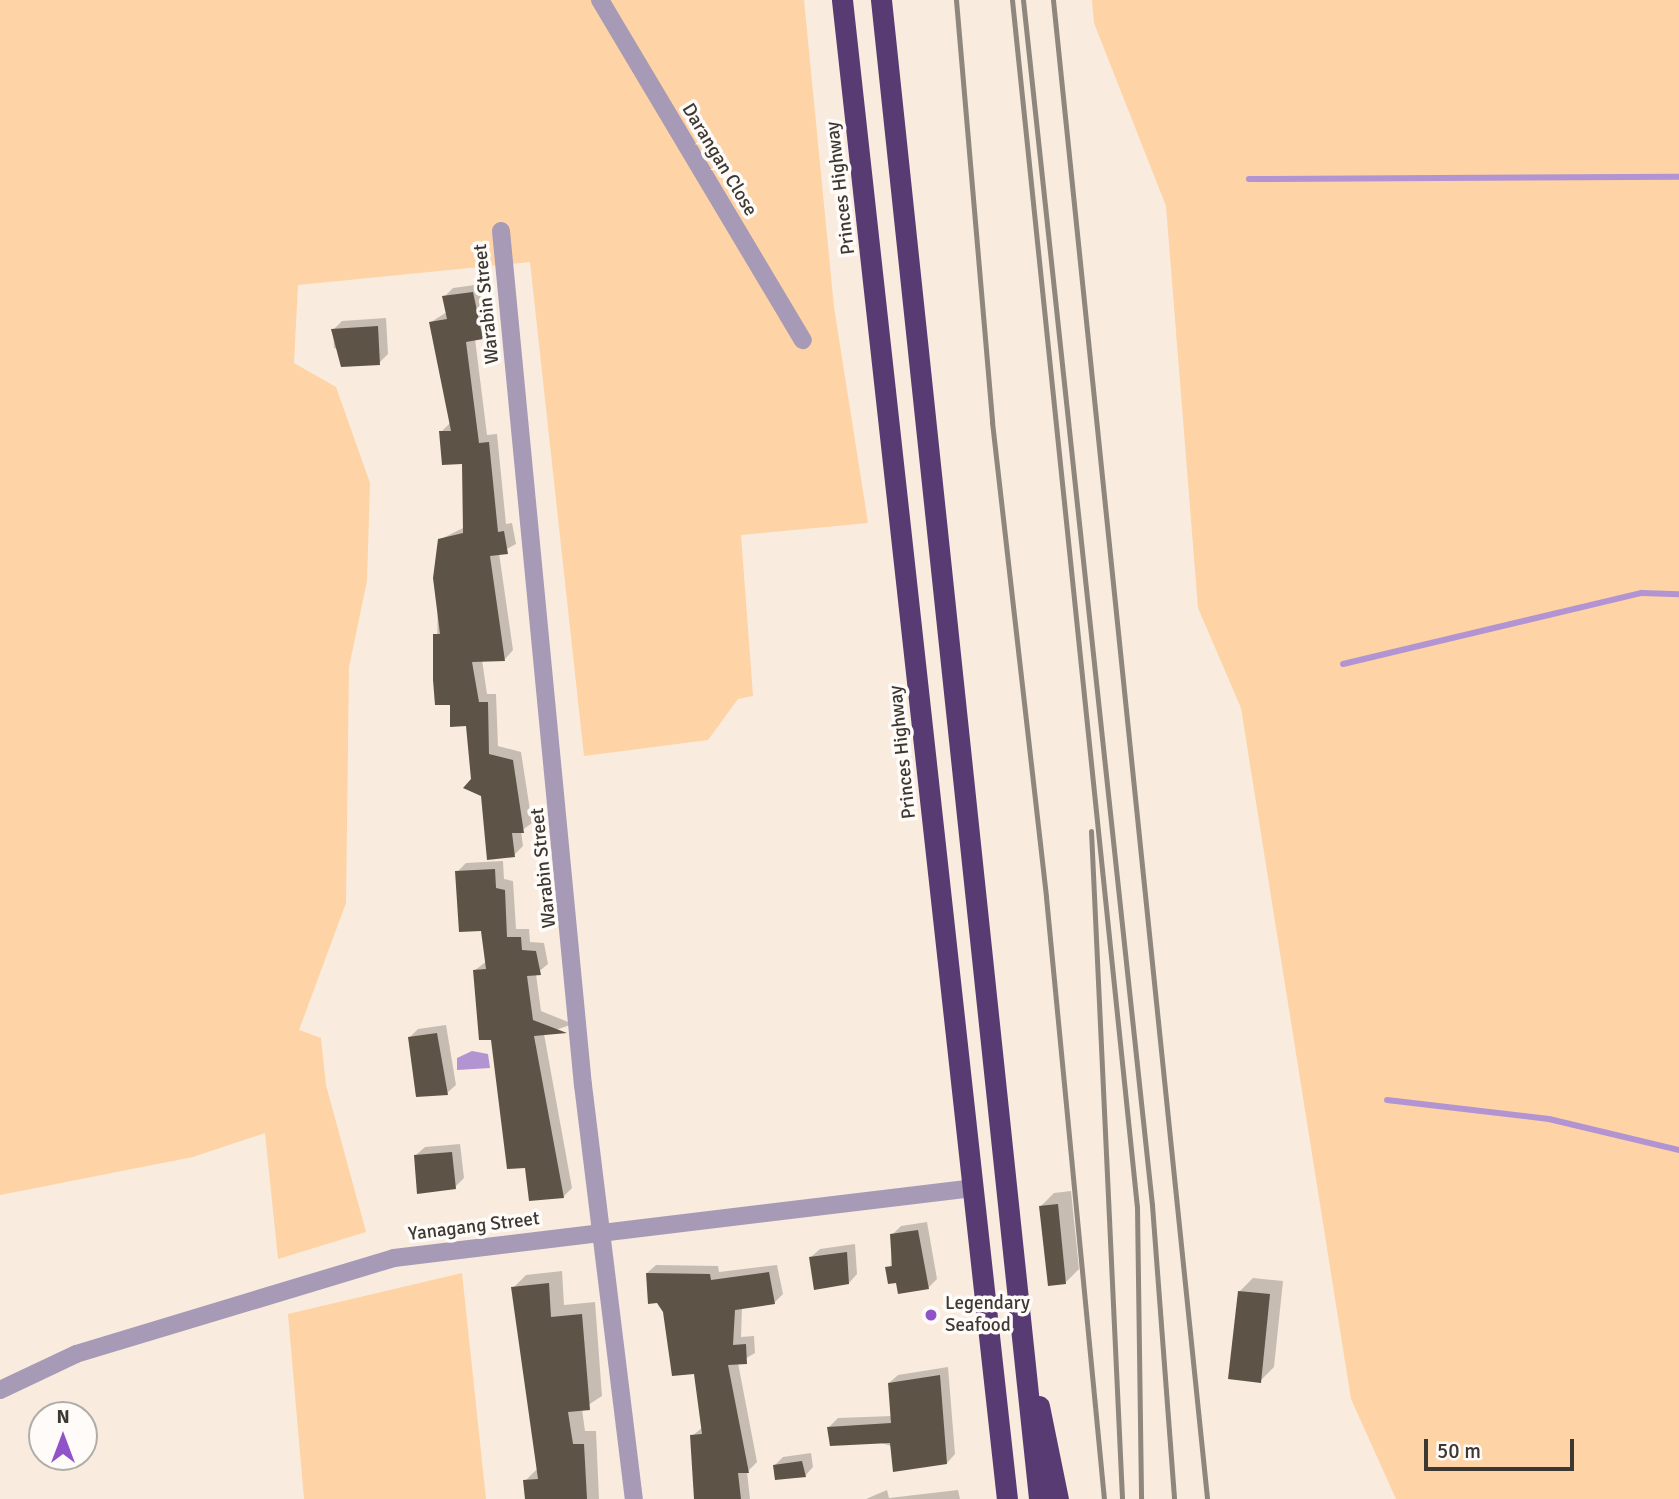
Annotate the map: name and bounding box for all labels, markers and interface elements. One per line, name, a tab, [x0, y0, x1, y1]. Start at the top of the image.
street label: Darangan Close	[676, 100, 762, 220]
street label: Princes Highway	[822, 120, 860, 256]
street label: Warabin Street	[469, 243, 505, 365]
street label: Princes Highway	[885, 684, 921, 820]
street label: Warabin Street	[526, 807, 562, 929]
street label: Yanagang Street	[407, 1208, 541, 1246]
place label: Legendary Seafood	[945, 1293, 1030, 1337]
marker: Legendary Seafood	[923, 1307, 939, 1323]
north arrow	[28, 1401, 98, 1471]
text: N	[56, 1405, 70, 1429]
scale bar	[1427, 1426, 1578, 1470]
text: 50 m	[1437, 1438, 1481, 1464]

